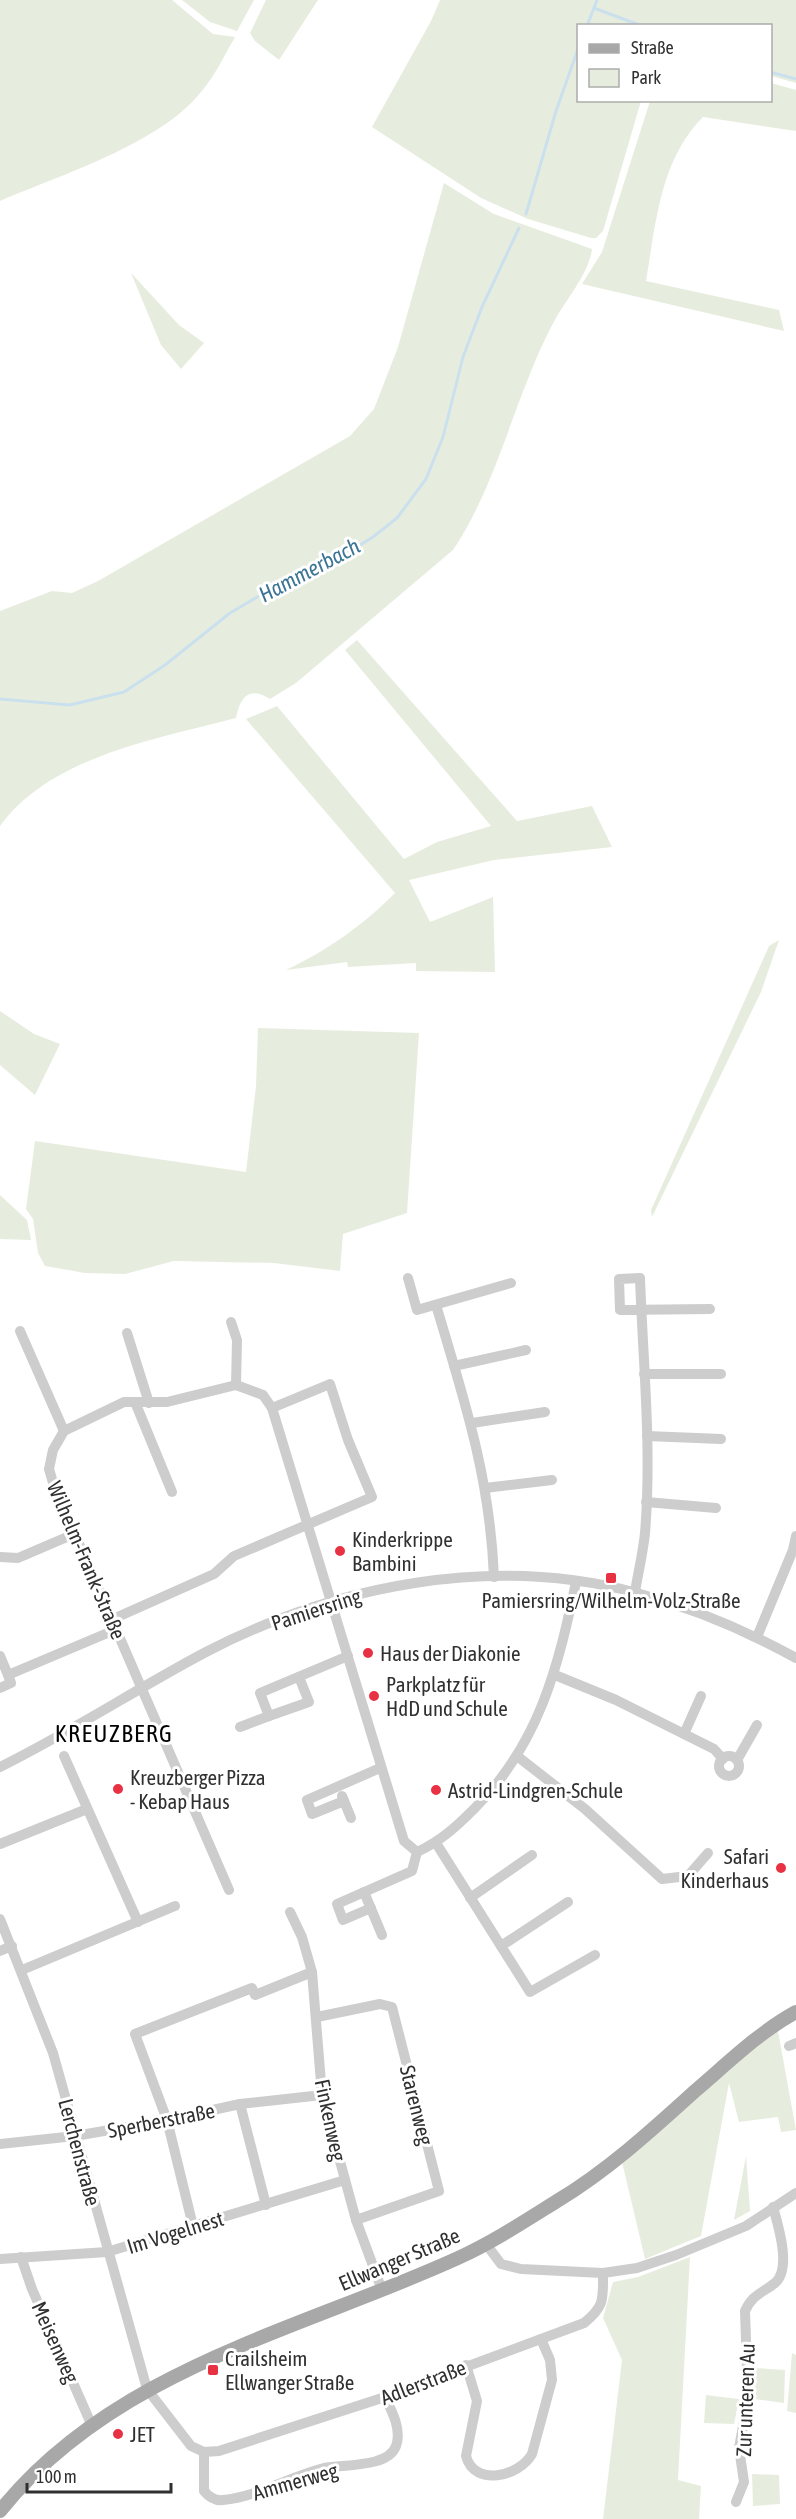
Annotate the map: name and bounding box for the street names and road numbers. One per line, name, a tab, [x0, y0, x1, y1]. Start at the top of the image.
street label: Wilhelm-Frank-Straße	[43, 1477, 131, 1643]
street label: Pamiersring	[268, 1583, 364, 1635]
street label: Starenweg	[396, 2063, 438, 2147]
street label: Finkenweg	[311, 2077, 351, 2163]
street label: Lerchenstraße	[54, 2096, 106, 2208]
street label: Sperberstraße	[105, 2098, 217, 2142]
street label: Im Vogelnest	[124, 2206, 226, 2258]
street label: Ellwanger Straße	[335, 2223, 463, 2295]
street label: Meisenweg	[27, 2298, 85, 2386]
street label: Zur unteren Au	[731, 2343, 759, 2457]
street label: Adlerstraße	[377, 2355, 469, 2409]
street label: Ammerweg	[250, 2457, 340, 2505]

